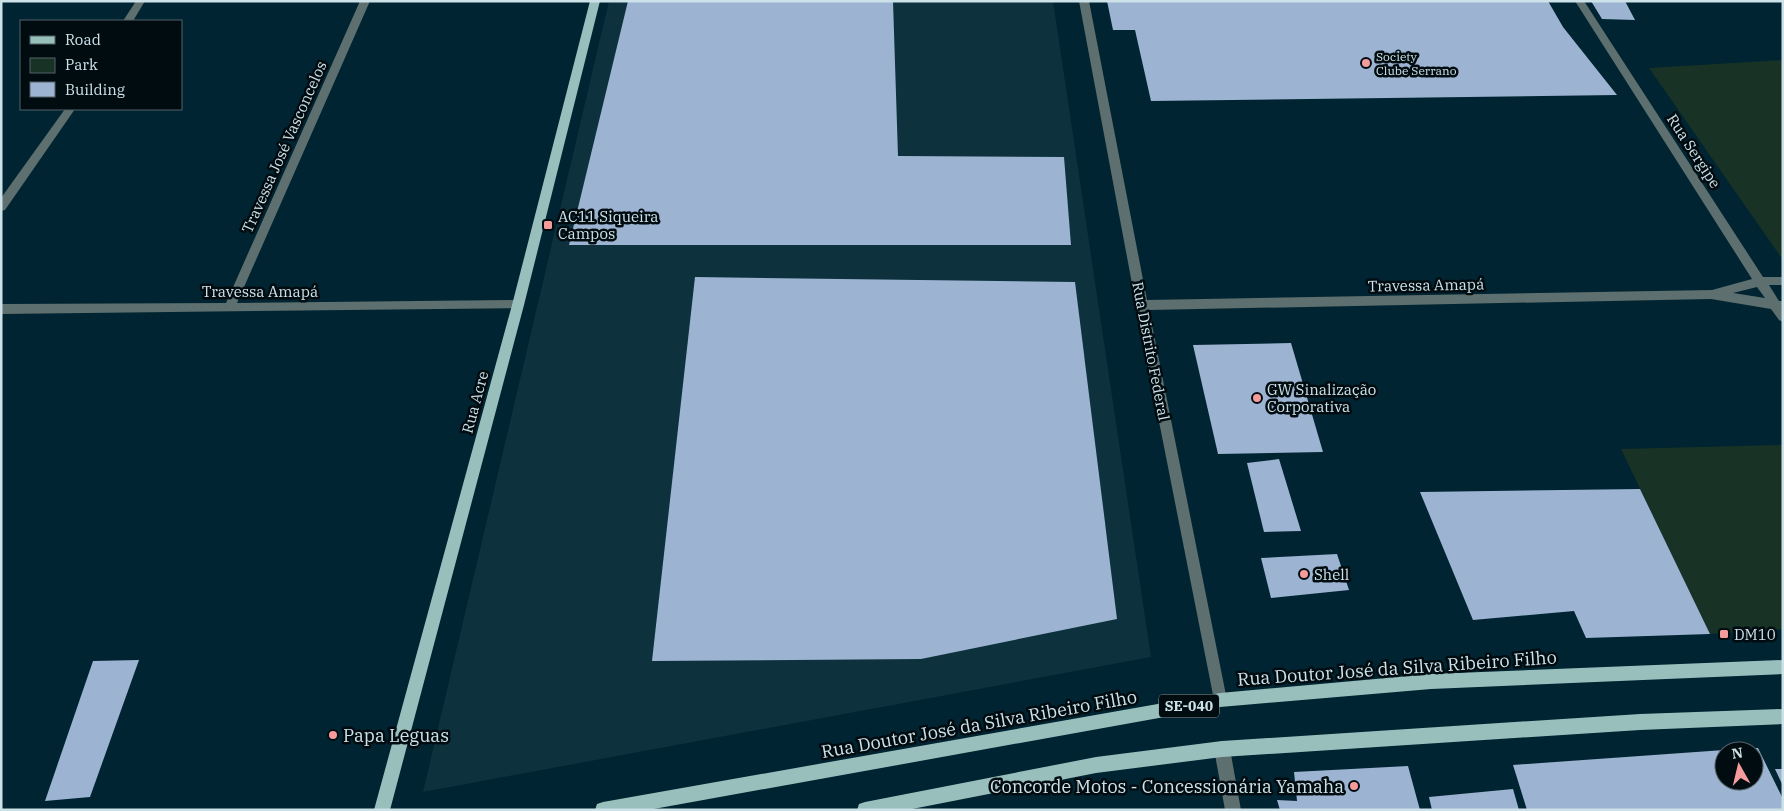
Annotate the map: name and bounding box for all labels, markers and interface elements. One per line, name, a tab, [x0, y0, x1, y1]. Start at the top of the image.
legend	[20, 20, 182, 110]
text: Road	[65, 30, 101, 49]
place label: Society Clube Serrano	[1376, 49, 1457, 78]
text: Park	[65, 55, 98, 74]
marker: Society Clube Serrano	[1360, 57, 1372, 69]
street label: Travessa José Vasconcelos	[237, 58, 331, 236]
text: Building	[65, 80, 125, 99]
street label: Rua Sergipe	[1663, 110, 1725, 192]
place label: AC11 Siqueira Campos	[558, 207, 659, 243]
marker: AC11 Siqueira Campos	[542, 219, 554, 231]
street label: Travessa Amapá	[1368, 274, 1484, 296]
street label: Rua Distrito Federal	[1128, 280, 1174, 422]
street label: Travessa Amapá	[202, 282, 318, 301]
street label: Rua Acre	[458, 369, 492, 435]
place label: GW Sinalização Corporativa	[1267, 380, 1376, 416]
marker: GW Sinalização Corporativa	[1251, 392, 1263, 404]
place label: Shell	[1314, 565, 1349, 584]
marker: Shell	[1298, 568, 1310, 580]
place label: DM10	[1734, 625, 1776, 644]
marker: DM10	[1718, 628, 1730, 640]
street label: Rua Doutor José da Silva Ribeiro Filho	[1236, 645, 1558, 691]
street label: Rua Doutor José da Silva Ribeiro Filho	[819, 685, 1139, 763]
road number: SE-040	[1159, 694, 1219, 718]
place label: Papa Leguas	[343, 724, 449, 747]
marker: Papa Leguas	[327, 729, 339, 741]
north arrow	[1714, 741, 1764, 791]
text: N	[1730, 743, 1744, 763]
place label: Concorde Motos - Concessionária Yamaha	[990, 775, 1344, 798]
marker: Concorde Motos - Concessionária Yamaha	[1348, 780, 1360, 792]

